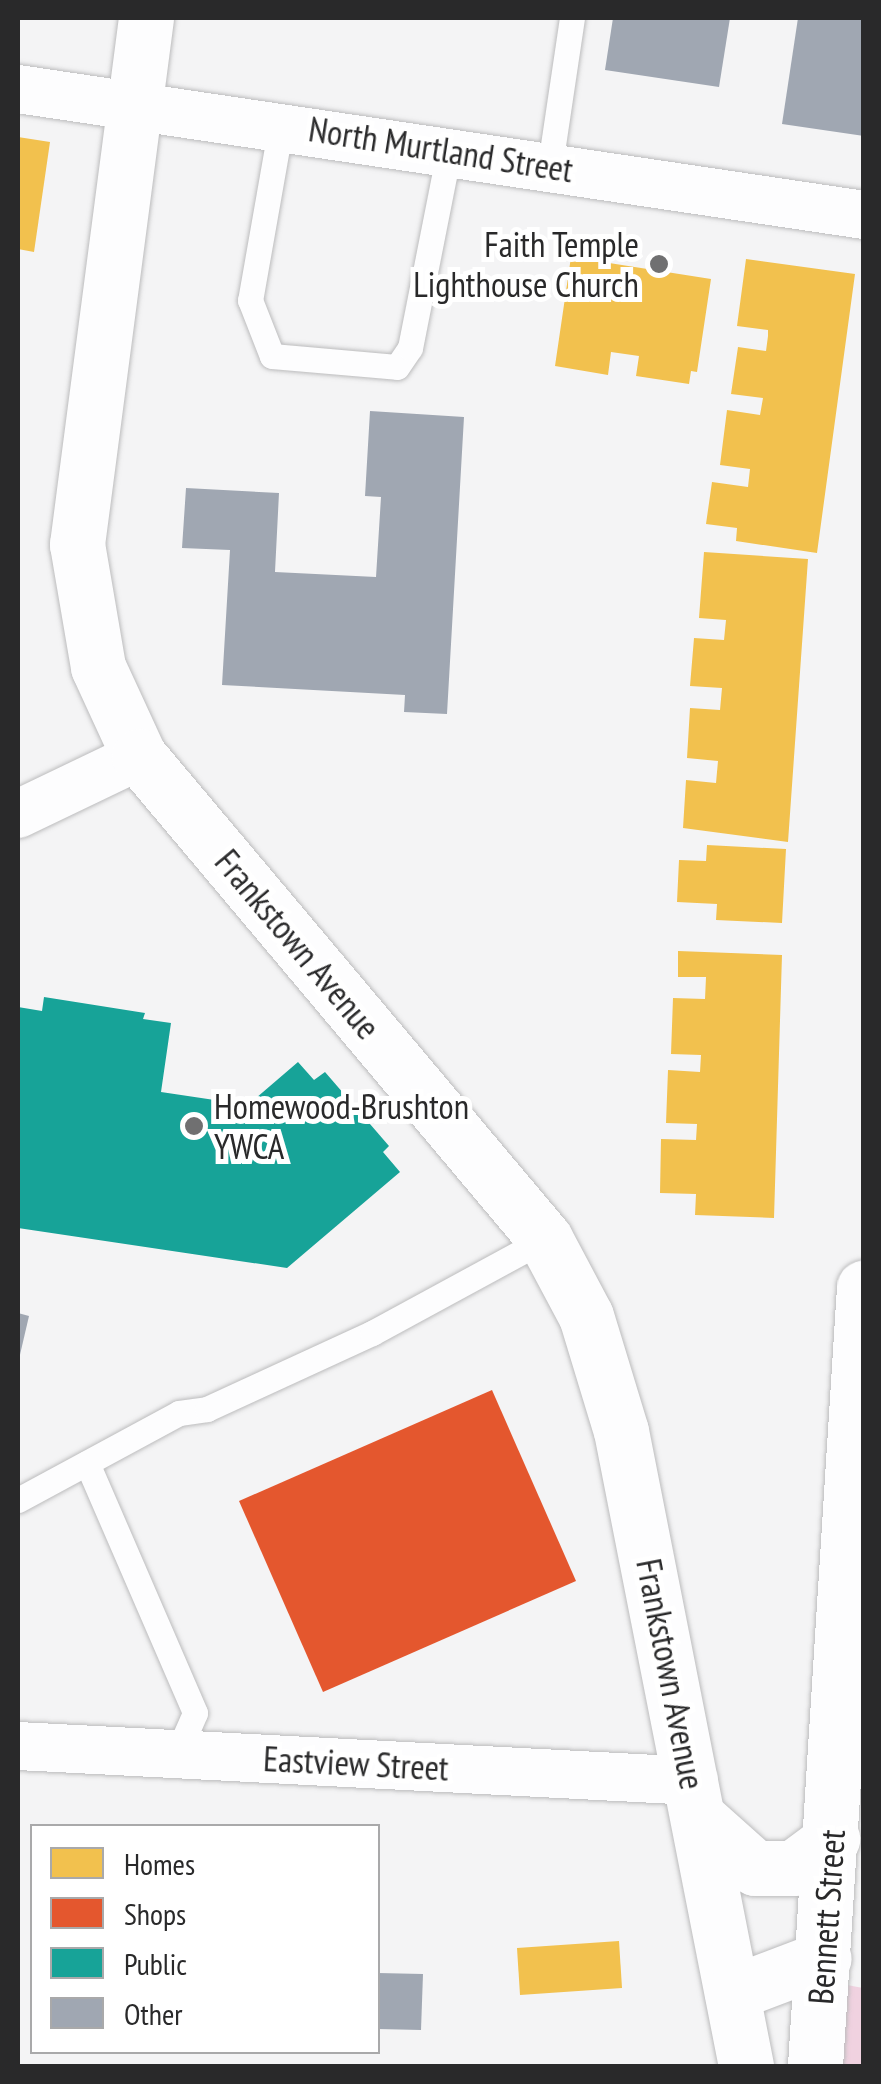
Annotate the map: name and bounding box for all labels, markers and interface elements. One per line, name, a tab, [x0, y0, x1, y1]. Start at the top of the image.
street label: North Murtland Street	[306, 107, 576, 191]
place label: Faith Temple Lighthouse Church	[413, 223, 639, 305]
marker: Faith Temple Lighthouse Church	[648, 253, 670, 275]
street label: Frankstown Avenue	[206, 841, 390, 1047]
place label: Homewood-Brushton YWCA	[214, 1085, 469, 1167]
marker: Homewood-Brushton YWCA	[183, 1115, 205, 1137]
street label: Frankstown Avenue	[628, 1555, 714, 1793]
street label: Eastview Street	[262, 1737, 450, 1789]
legend	[30, 1824, 380, 2054]
street label: Bennett Street	[799, 1828, 853, 2006]
text: Homes	[124, 1844, 195, 1883]
text: Shops	[124, 1894, 186, 1933]
text: Public	[124, 1944, 187, 1983]
text: Other	[124, 1994, 183, 2033]

